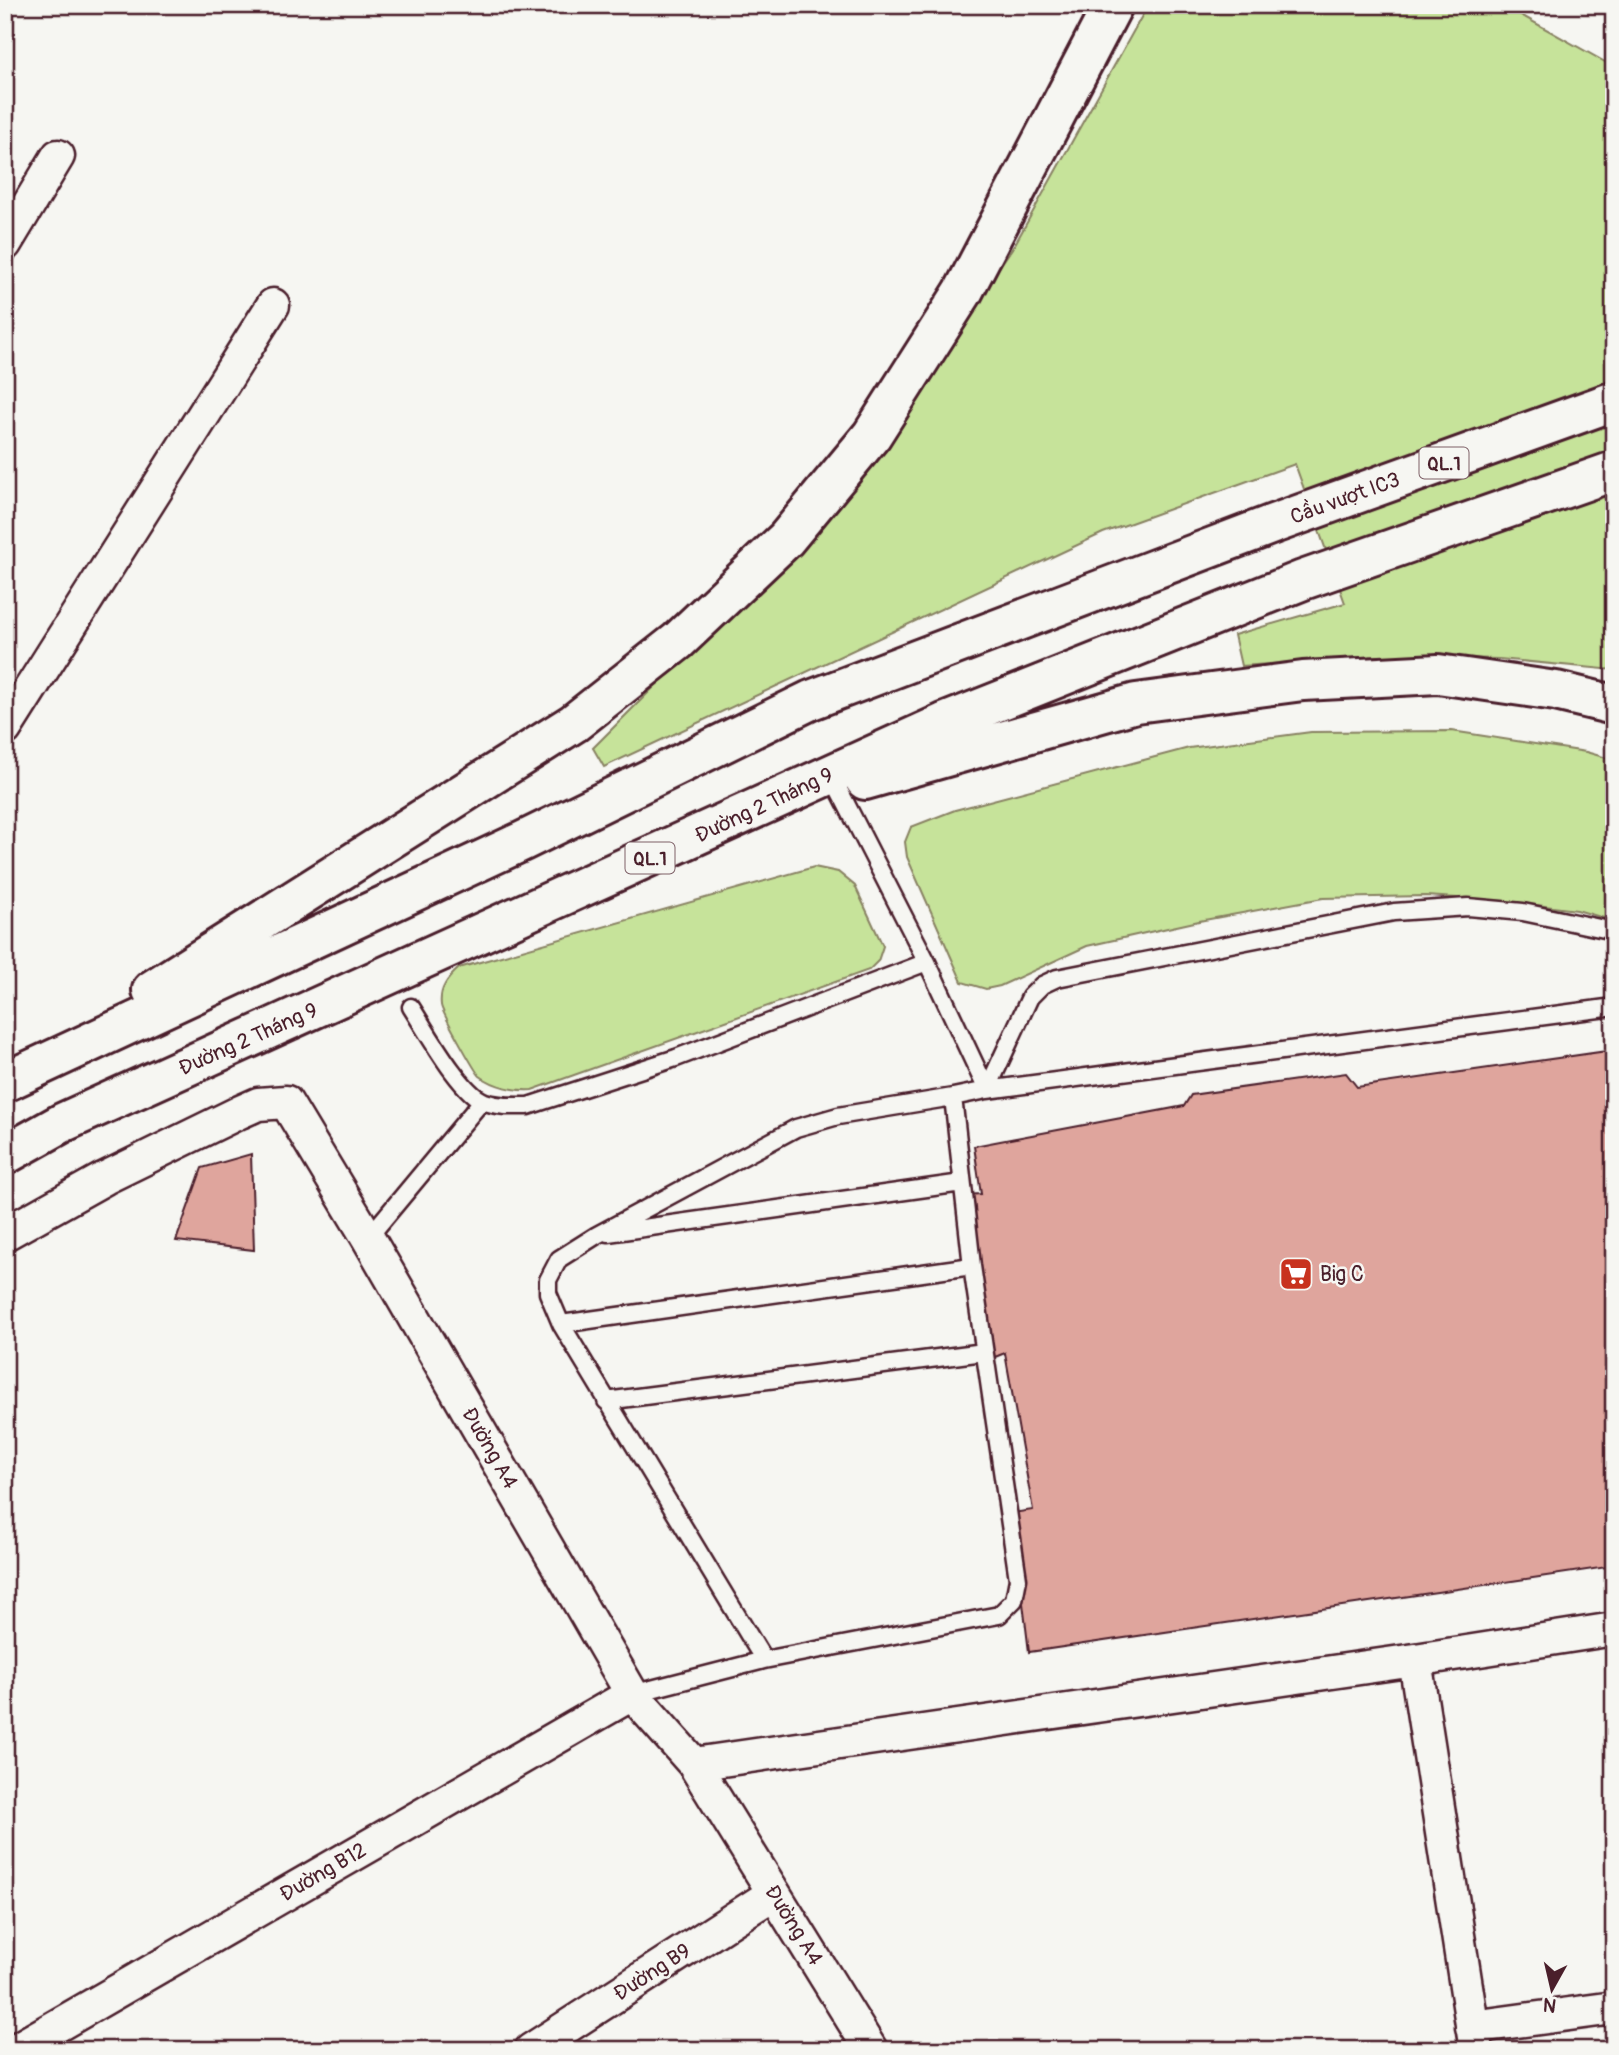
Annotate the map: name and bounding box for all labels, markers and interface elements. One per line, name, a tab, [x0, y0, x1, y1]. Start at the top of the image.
road number: QL.1	[1420, 447, 1468, 478]
street label: Cầu vượt IC3	[1286, 465, 1404, 531]
street label: Đường 2 Tháng 9	[691, 762, 838, 849]
road number: QL.1	[626, 842, 674, 874]
street label: Đường 2 Tháng 9	[175, 997, 322, 1082]
supermarket icon: Big C	[1277, 1255, 1315, 1293]
place label: Big C	[1320, 1261, 1364, 1288]
street label: Đường A4	[455, 1403, 524, 1494]
street label: Đường B12	[275, 1837, 371, 1908]
street label: Đường A4	[758, 1880, 829, 1970]
street label: Đường B9	[609, 1938, 696, 2007]
north arrow	[1518, 1954, 1588, 2024]
text: N	[1542, 1992, 1558, 2018]

